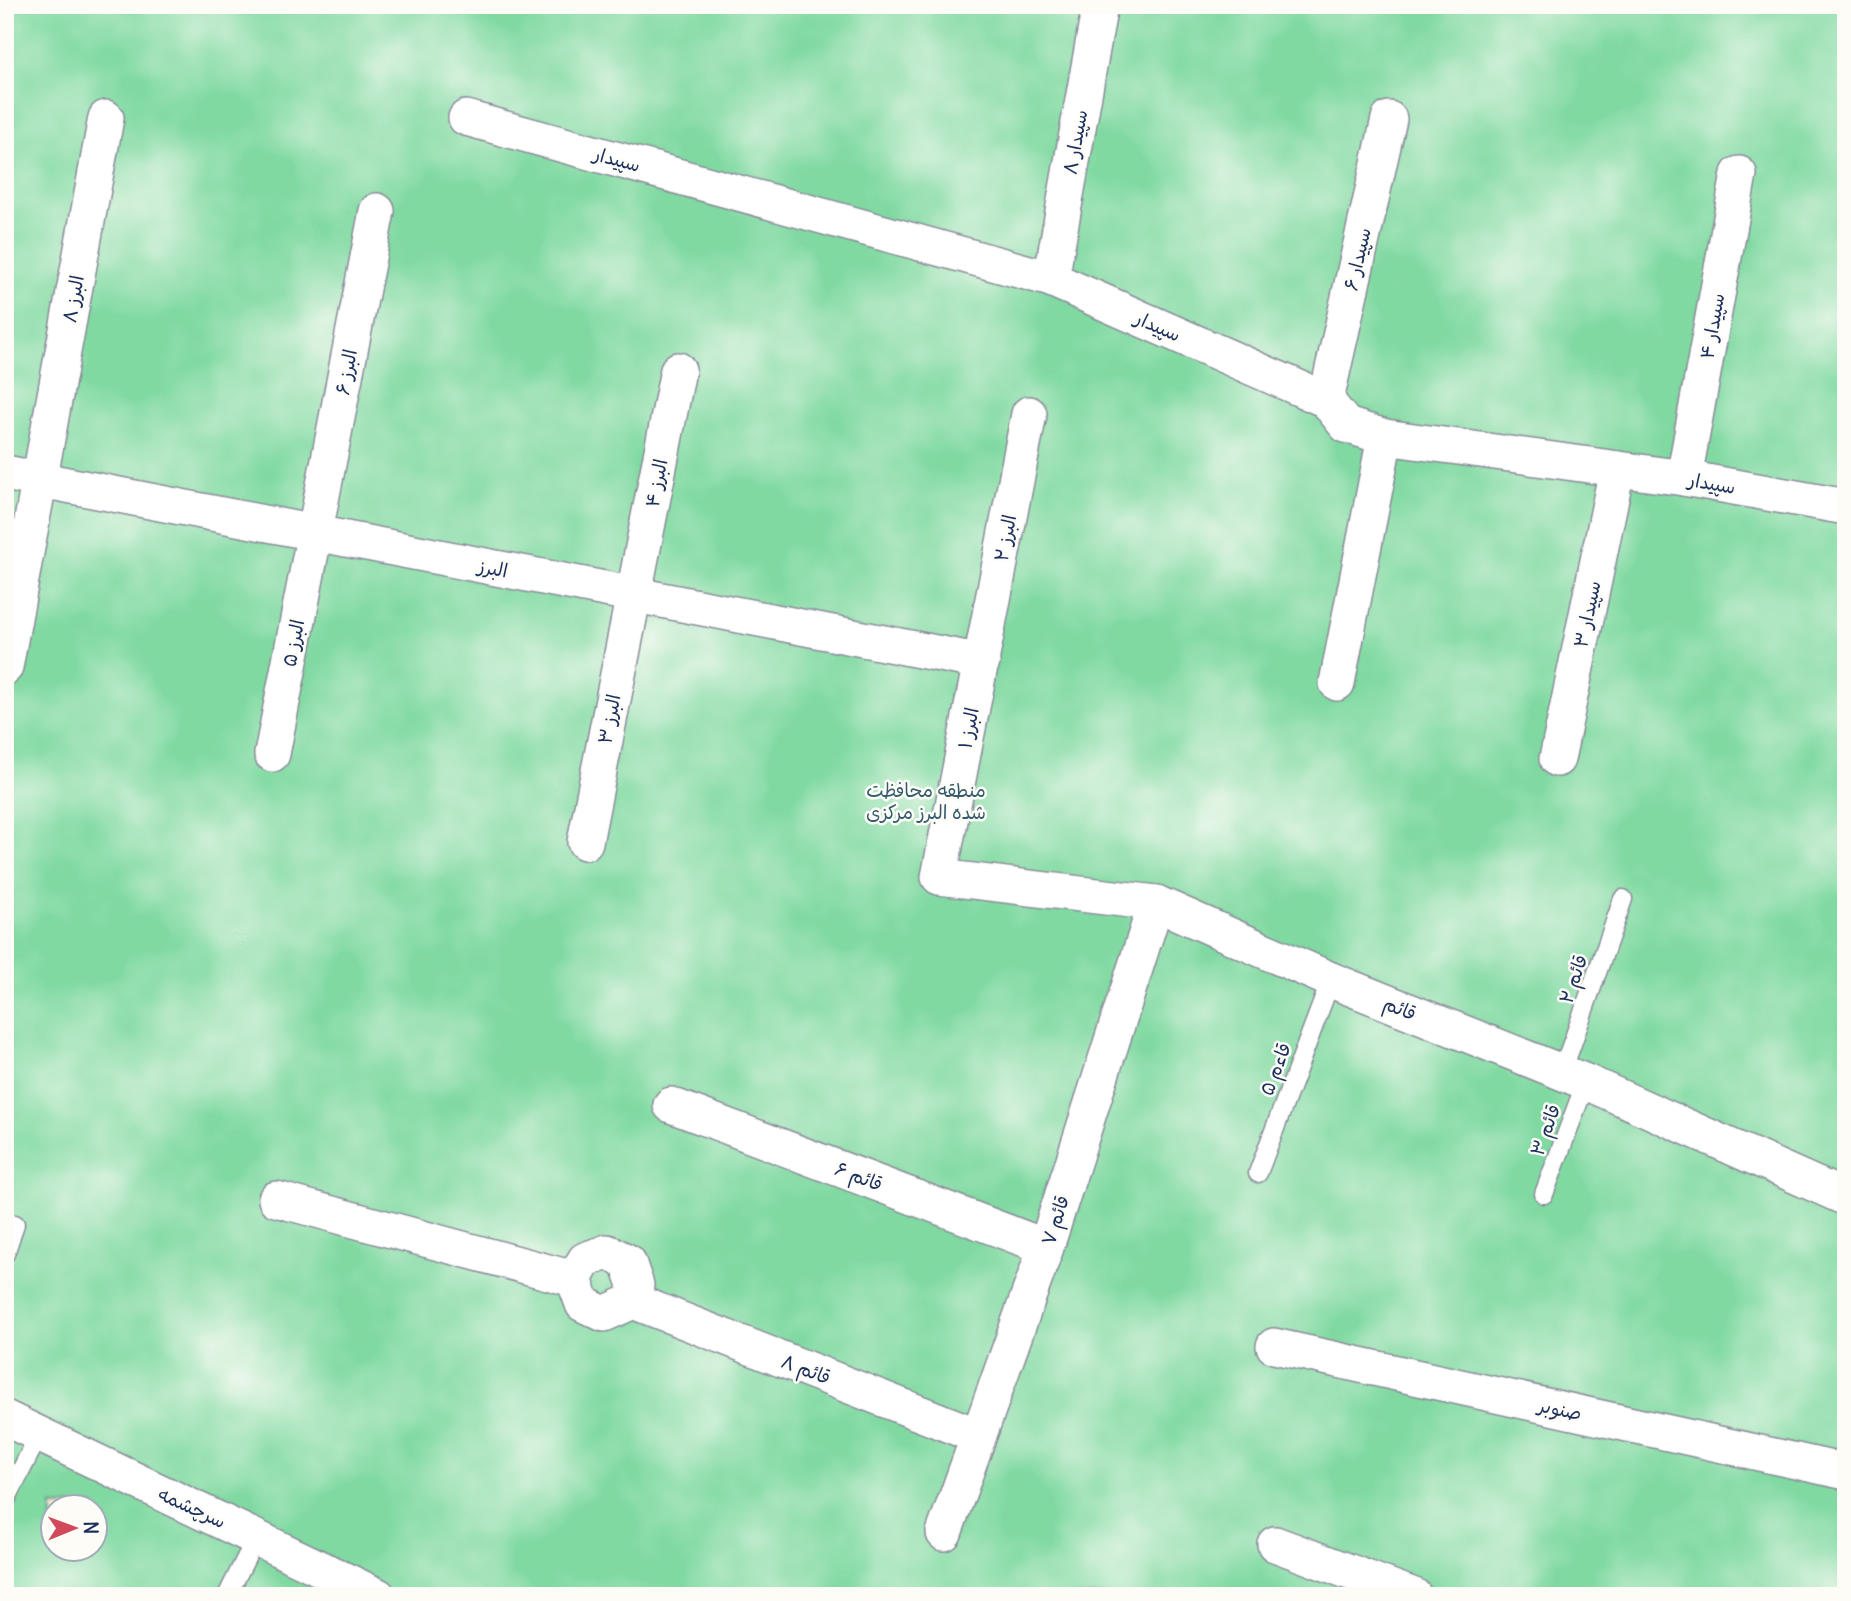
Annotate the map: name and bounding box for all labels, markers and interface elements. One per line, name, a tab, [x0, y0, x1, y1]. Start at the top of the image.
street label: سپیدار ۸	[1057, 108, 1093, 177]
street label: سپیدار	[589, 141, 643, 178]
street label: سپیدار ۶	[1338, 225, 1377, 293]
street label: البرز ۸	[57, 273, 89, 325]
street label: سپیدار ۴	[1694, 291, 1731, 361]
street label: سپیدار	[1129, 305, 1185, 348]
street label: البرز ۶	[330, 347, 362, 397]
street label: البرز ۴	[640, 457, 672, 509]
street label: سپیدار	[1684, 467, 1738, 500]
street label: البرز ۲	[989, 512, 1021, 564]
street label: البرز	[474, 553, 510, 583]
street label: سپیدار ۳	[1568, 578, 1607, 650]
street label: البرز ۵	[277, 617, 309, 669]
street label: البرز ۳	[592, 692, 626, 746]
street label: البرز ۱	[952, 705, 984, 751]
park label: منطقه محافظت شده البرز مرکزی	[866, 778, 986, 824]
street label: قائم ۲	[1553, 951, 1595, 1008]
street label: قائم	[1379, 991, 1420, 1028]
street label: قاءم ۵	[1254, 1039, 1299, 1100]
street label: قائم ۳	[1525, 1101, 1568, 1160]
street label: قائم ۶	[831, 1156, 886, 1199]
street label: قائم ۷	[1036, 1192, 1077, 1249]
street label: قائم ۸	[777, 1349, 834, 1392]
street label: صنوبر	[1534, 1392, 1584, 1426]
street label: سرچشمه	[154, 1481, 230, 1534]
north arrow	[38, 1492, 108, 1562]
text: N	[79, 1521, 103, 1534]

